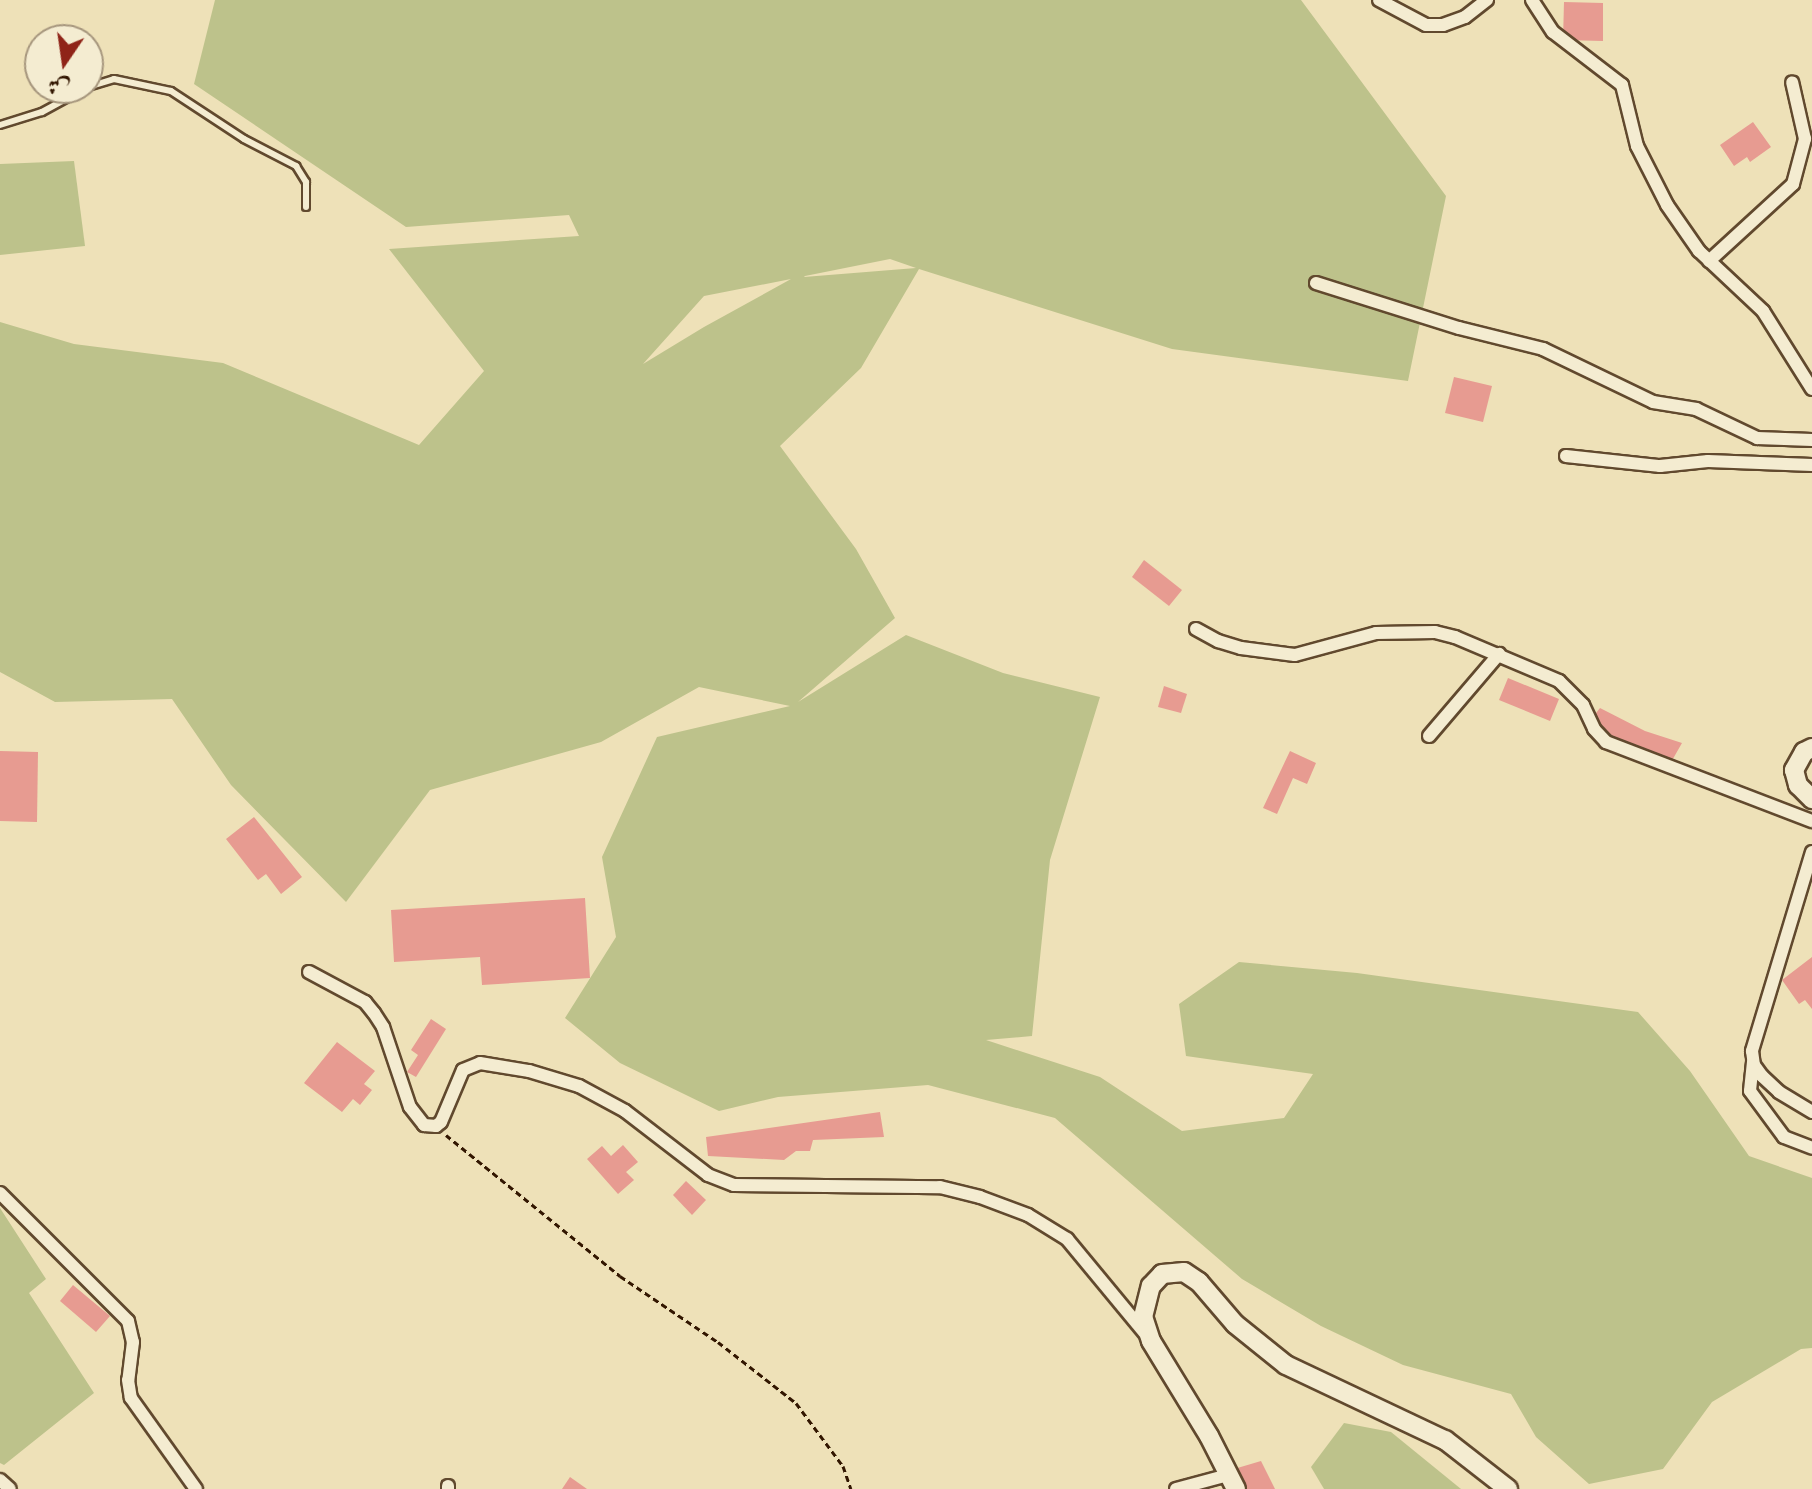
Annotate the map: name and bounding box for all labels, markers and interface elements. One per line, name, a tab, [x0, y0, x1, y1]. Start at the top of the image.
north arrow	[24, 24, 104, 104]
text: ش	[46, 72, 72, 99]

